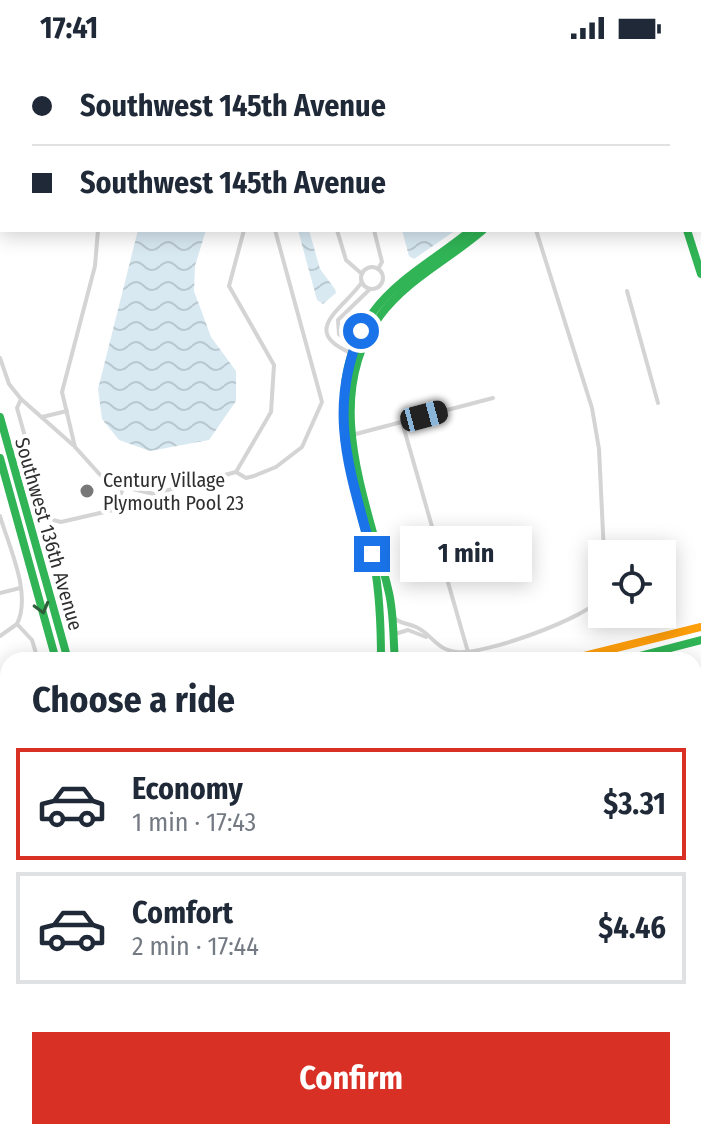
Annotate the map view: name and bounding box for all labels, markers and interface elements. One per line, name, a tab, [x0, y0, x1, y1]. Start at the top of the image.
text: 17:41	[40, 10, 98, 46]
text: Southwest 145th Avenue	[80, 88, 386, 124]
text: Southwest 145th Avenue	[80, 165, 386, 201]
route start	[343, 313, 379, 349]
car	[398, 398, 450, 434]
street label: Southwest 136th Avenue	[10, 435, 88, 633]
place label: Century Village Plymouth Pool 23	[103, 468, 244, 515]
marker: Century Village Plymouth Pool 23	[78, 482, 96, 500]
callout: 1 min	[400, 526, 532, 582]
route end	[354, 536, 390, 572]
text: 1 min	[438, 538, 494, 569]
map controls	[588, 540, 676, 628]
button: locate	[588, 540, 676, 628]
one-way arrow	[32, 600, 49, 614]
text: Choose a ride	[32, 678, 235, 722]
icon: car	[36, 768, 108, 840]
text: Economy	[132, 771, 243, 807]
text: $3.31	[603, 786, 666, 822]
text: 1 min · 17:43	[132, 807, 256, 838]
icon: car	[36, 892, 108, 964]
text: Comfort	[132, 895, 233, 931]
text: $4.46	[598, 910, 666, 946]
text: 2 min · 17:44	[132, 931, 259, 962]
button: Confirm	[32, 1032, 670, 1124]

